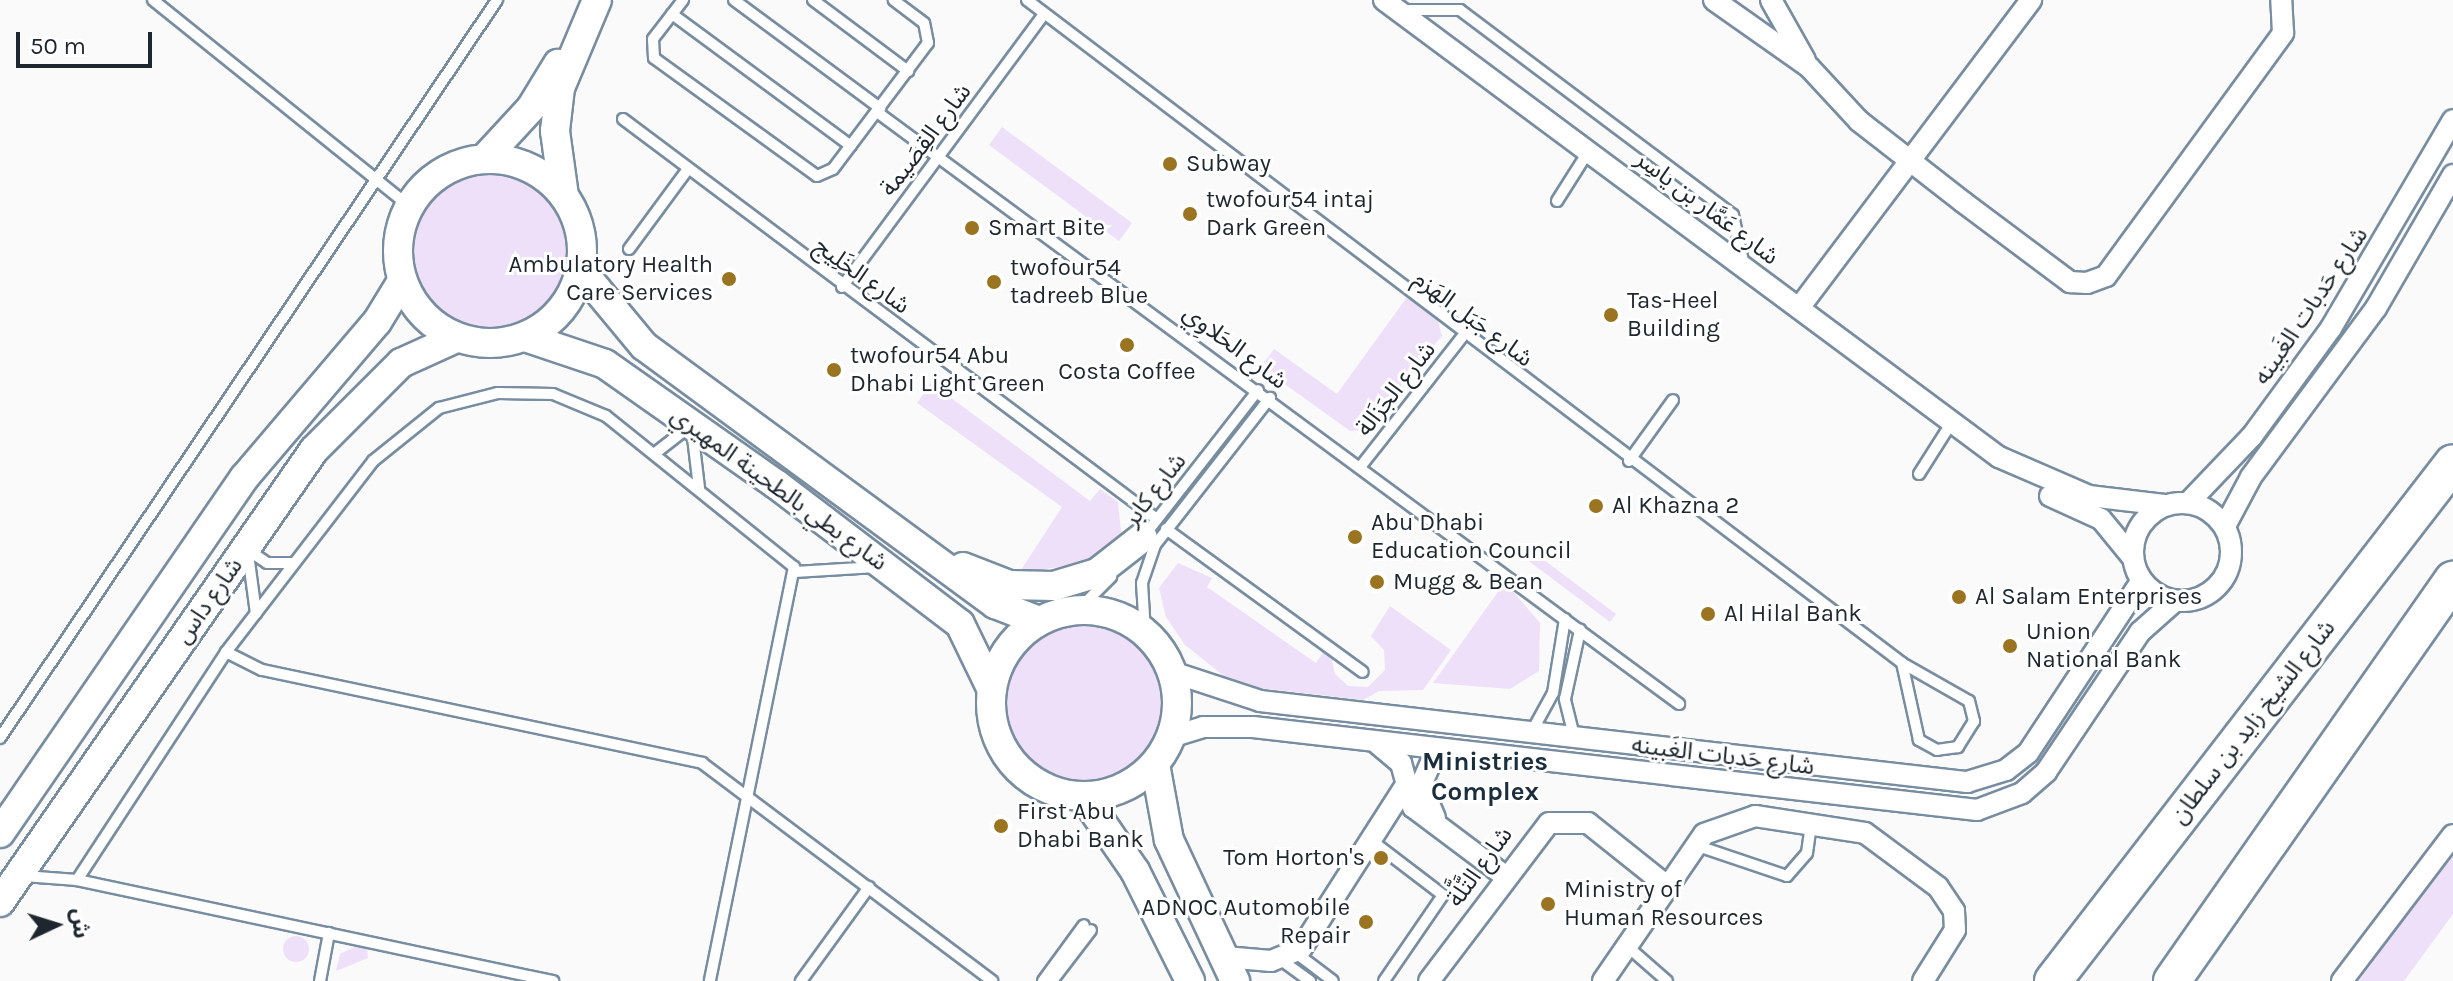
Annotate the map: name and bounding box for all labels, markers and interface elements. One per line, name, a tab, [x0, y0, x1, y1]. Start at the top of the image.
scale bar	[20, 16, 156, 66]
text: 50 m	[30, 32, 86, 60]
street label: شارع القِصَيمة	[874, 78, 978, 202]
street label: شارع عَمَّار بن ياسِر	[1630, 145, 1784, 271]
place label: Subway	[1186, 150, 1271, 178]
marker: Subway	[1161, 155, 1179, 173]
place label: twofour54 intaj Dark Green	[1206, 186, 1374, 242]
marker: twofour54 intaj Dark Green	[1181, 205, 1199, 223]
place label: Smart Bite	[988, 214, 1105, 242]
marker: Smart Bite	[963, 219, 981, 237]
street label: شارع حَدبات الغَبينه	[2248, 222, 2374, 390]
street label: شارع الخَلِيج	[808, 232, 916, 320]
place label: Ambulatory Health Care Services	[509, 251, 713, 307]
place label: twofour54 tadreeb Blue	[1010, 254, 1148, 310]
street label: شارع جَبَل الهَزم	[1407, 265, 1539, 373]
marker: Ambulatory Health Care Services	[720, 270, 738, 288]
marker: twofour54 tadreeb Blue	[985, 273, 1003, 291]
place label: Tas-Heel Building	[1627, 287, 1720, 343]
street label: شارع الحَلاوِي	[1177, 298, 1293, 396]
marker: Tas-Heel Building	[1602, 306, 1620, 324]
marker: Costa Coffee	[1118, 336, 1136, 354]
street label: شارع الجَزَالة	[1350, 336, 1442, 442]
place label: twofour54 Abu Dhabi Light Green	[850, 342, 1045, 398]
place label: Costa Coffee	[1058, 358, 1196, 386]
marker: twofour54 Abu Dhabi Light Green	[825, 361, 843, 379]
street label: شارع بطي بالطحينة المهيري	[665, 401, 893, 577]
street label: شارع كابر	[1117, 448, 1193, 532]
place label: Al Khazna 2	[1612, 492, 1739, 520]
marker: Al Khazna 2	[1587, 497, 1605, 515]
place label: Abu Dhabi Education Council	[1371, 509, 1571, 565]
marker: Abu Dhabi Education Council	[1346, 528, 1364, 546]
street label: شارع داس	[169, 552, 249, 650]
place label: Mugg & Bean	[1393, 568, 1543, 596]
marker: Mugg & Bean	[1368, 573, 1386, 591]
place label: Al Salam Enterprises	[1975, 583, 2202, 611]
marker: Al Salam Enterprises	[1950, 588, 1968, 606]
place label: Al Hilal Bank	[1724, 600, 1862, 628]
marker: Al Hilal Bank	[1699, 605, 1717, 623]
street label: شارع الشيخ زايد بن سلطان	[2164, 614, 2342, 830]
place label: Union National Bank	[2026, 618, 2181, 674]
marker: Union National Bank	[2001, 637, 2019, 655]
street label: شارع حَدبات الغَبينه	[1630, 731, 1816, 781]
district label: Ministries Complex	[1422, 746, 1548, 808]
place label: First Abu Dhabi Bank	[1017, 798, 1144, 854]
marker: First Abu Dhabi Bank	[992, 817, 1010, 835]
street label: شارع التَّلَّة	[1441, 821, 1519, 913]
place label: Tom Horton's	[1223, 844, 1365, 872]
marker: Tom Horton's	[1372, 849, 1390, 867]
place label: Ministry of Human Resources	[1564, 876, 1764, 932]
north arrow	[16, 885, 96, 965]
place label: ADNOC Automobile Repair	[1142, 894, 1350, 950]
marker: Ministry of Human Resources	[1539, 895, 1557, 913]
text: ش	[66, 907, 94, 939]
marker: ADNOC Automobile Repair	[1357, 913, 1375, 931]

